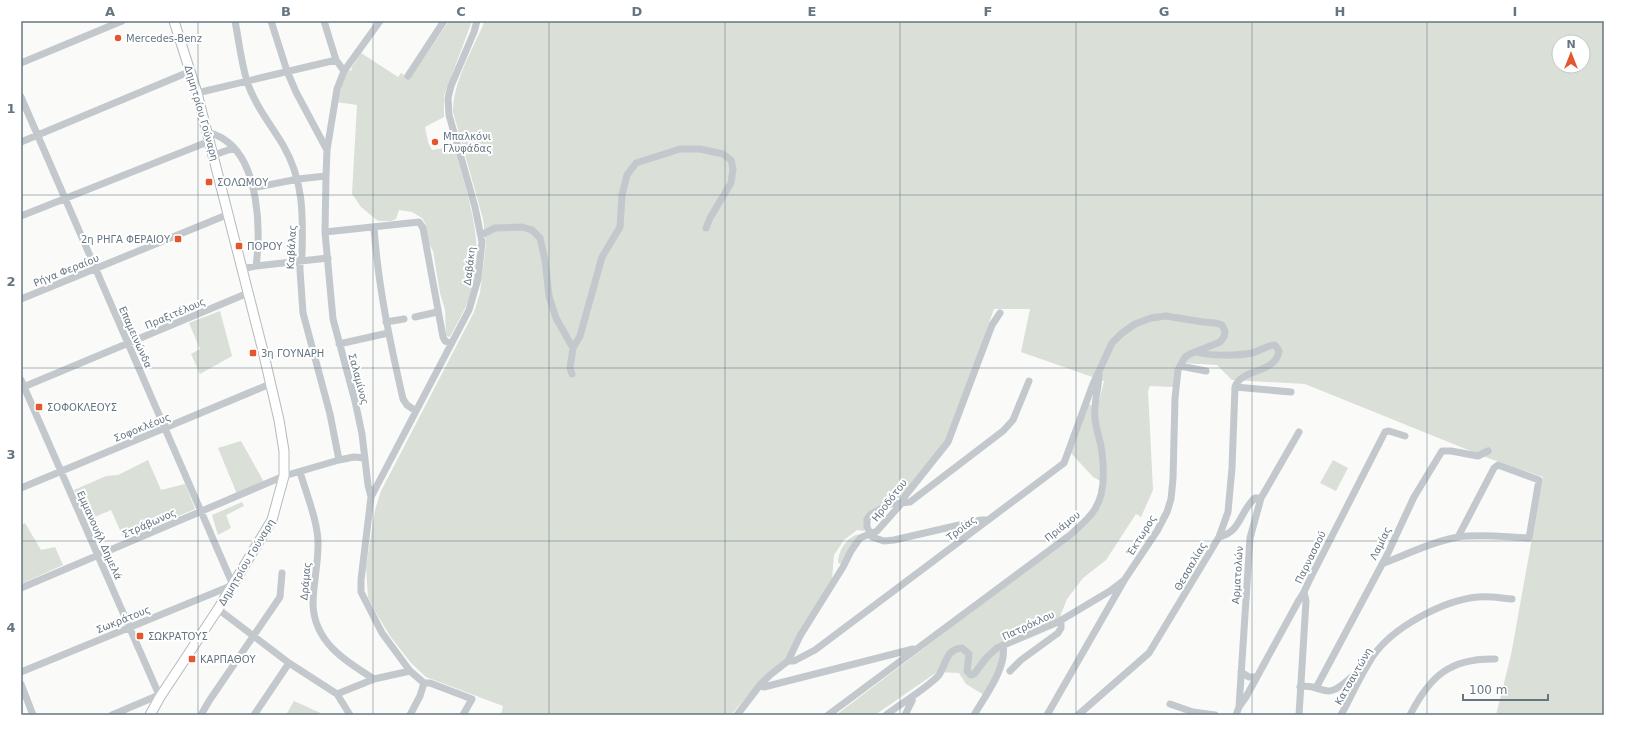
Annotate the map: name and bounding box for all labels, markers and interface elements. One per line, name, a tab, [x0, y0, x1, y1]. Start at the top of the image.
text: A	[105, 4, 115, 19]
text: B	[281, 4, 291, 19]
text: C	[456, 4, 466, 19]
text: D	[632, 4, 643, 19]
text: E	[808, 4, 816, 19]
text: F	[984, 4, 992, 19]
text: G	[1159, 4, 1169, 19]
text: H	[1335, 4, 1345, 19]
text: I	[1513, 4, 1517, 19]
marker: Mercedes-Benz	[113, 33, 123, 43]
place label: Mercedes-Benz	[126, 33, 202, 44]
north arrow	[1551, 34, 1591, 74]
text: N	[1566, 38, 1576, 51]
street label: Δημητρίου Γούναρη	[183, 64, 220, 162]
text: 1	[6, 101, 16, 116]
place label: Μπαλκόνι Γλυφάδας	[443, 131, 492, 154]
marker: Μπαλκόνι Γλυφάδας	[430, 137, 440, 147]
marker: ΣΟΛΩΜΟΥ	[204, 177, 214, 187]
place label: ΣΟΛΩΜΟΥ	[217, 177, 269, 188]
street label: Καβάλας	[285, 225, 298, 270]
place label: 2η ΡΗΓΑ ΦΕΡΑΙΟΥ	[81, 234, 171, 245]
marker: 2η ΡΗΓΑ ΦΕΡΑΙΟΥ	[173, 234, 183, 244]
marker: ΠΟΡΟΥ	[234, 241, 244, 251]
place label: ΠΟΡΟΥ	[247, 241, 283, 252]
street label: Δαβάκη	[462, 246, 477, 286]
street label: Ρήγα Φεραίου	[32, 252, 101, 289]
text: 2	[6, 274, 16, 289]
street label: Πραξιτέλους	[143, 296, 207, 331]
street label: Επαμεινώνδα	[117, 305, 154, 370]
marker: 3η ΓΟΥΝΑΡΗ	[248, 348, 258, 358]
place label: 3η ΓΟΥΝΑΡΗ	[261, 348, 324, 359]
street label: Σαλαμίνος	[346, 352, 371, 406]
marker: ΣΟΦΟΚΛΕΟΥΣ	[34, 402, 44, 412]
place label: ΣΟΦΟΚΛΕΟΥΣ	[47, 402, 117, 413]
street label: Σοφοκλέους	[112, 411, 172, 444]
text: 3	[6, 447, 16, 462]
street label: Ηροδότου	[870, 477, 909, 523]
street label: Εμμανουήλ Δημελά	[75, 489, 124, 582]
street label: Στράβωνος	[121, 507, 178, 540]
street label: Πριάμου	[1042, 509, 1082, 544]
street label: Έκτωρος	[1124, 513, 1158, 559]
street label: Τροίας	[943, 514, 978, 544]
street label: Δημητρίου Γούναρη	[216, 517, 277, 608]
street label: Λαμίας	[1368, 525, 1393, 562]
street label: Παρνασσού	[1293, 529, 1328, 585]
street label: Θεσσαλίας	[1172, 540, 1209, 593]
street label: Αρματολών	[1230, 545, 1245, 604]
street label: Δράμας	[298, 561, 313, 601]
street label: Σωκράτους	[95, 604, 152, 635]
street label: Πατρόκλου	[1000, 608, 1056, 642]
text: 4	[6, 620, 16, 635]
marker: ΣΩΚΡΑΤΟΥΣ	[135, 631, 145, 641]
place label: ΣΩΚΡΑΤΟΥΣ	[148, 631, 208, 642]
street label: Κατσαντώνη	[1333, 646, 1374, 707]
marker: ΚΑΡΠΑΘΟΥ	[187, 654, 197, 664]
place label: ΚΑΡΠΑΘΟΥ	[200, 654, 257, 665]
scale bar	[1463, 676, 1548, 702]
text: 100 m	[1469, 683, 1507, 697]

